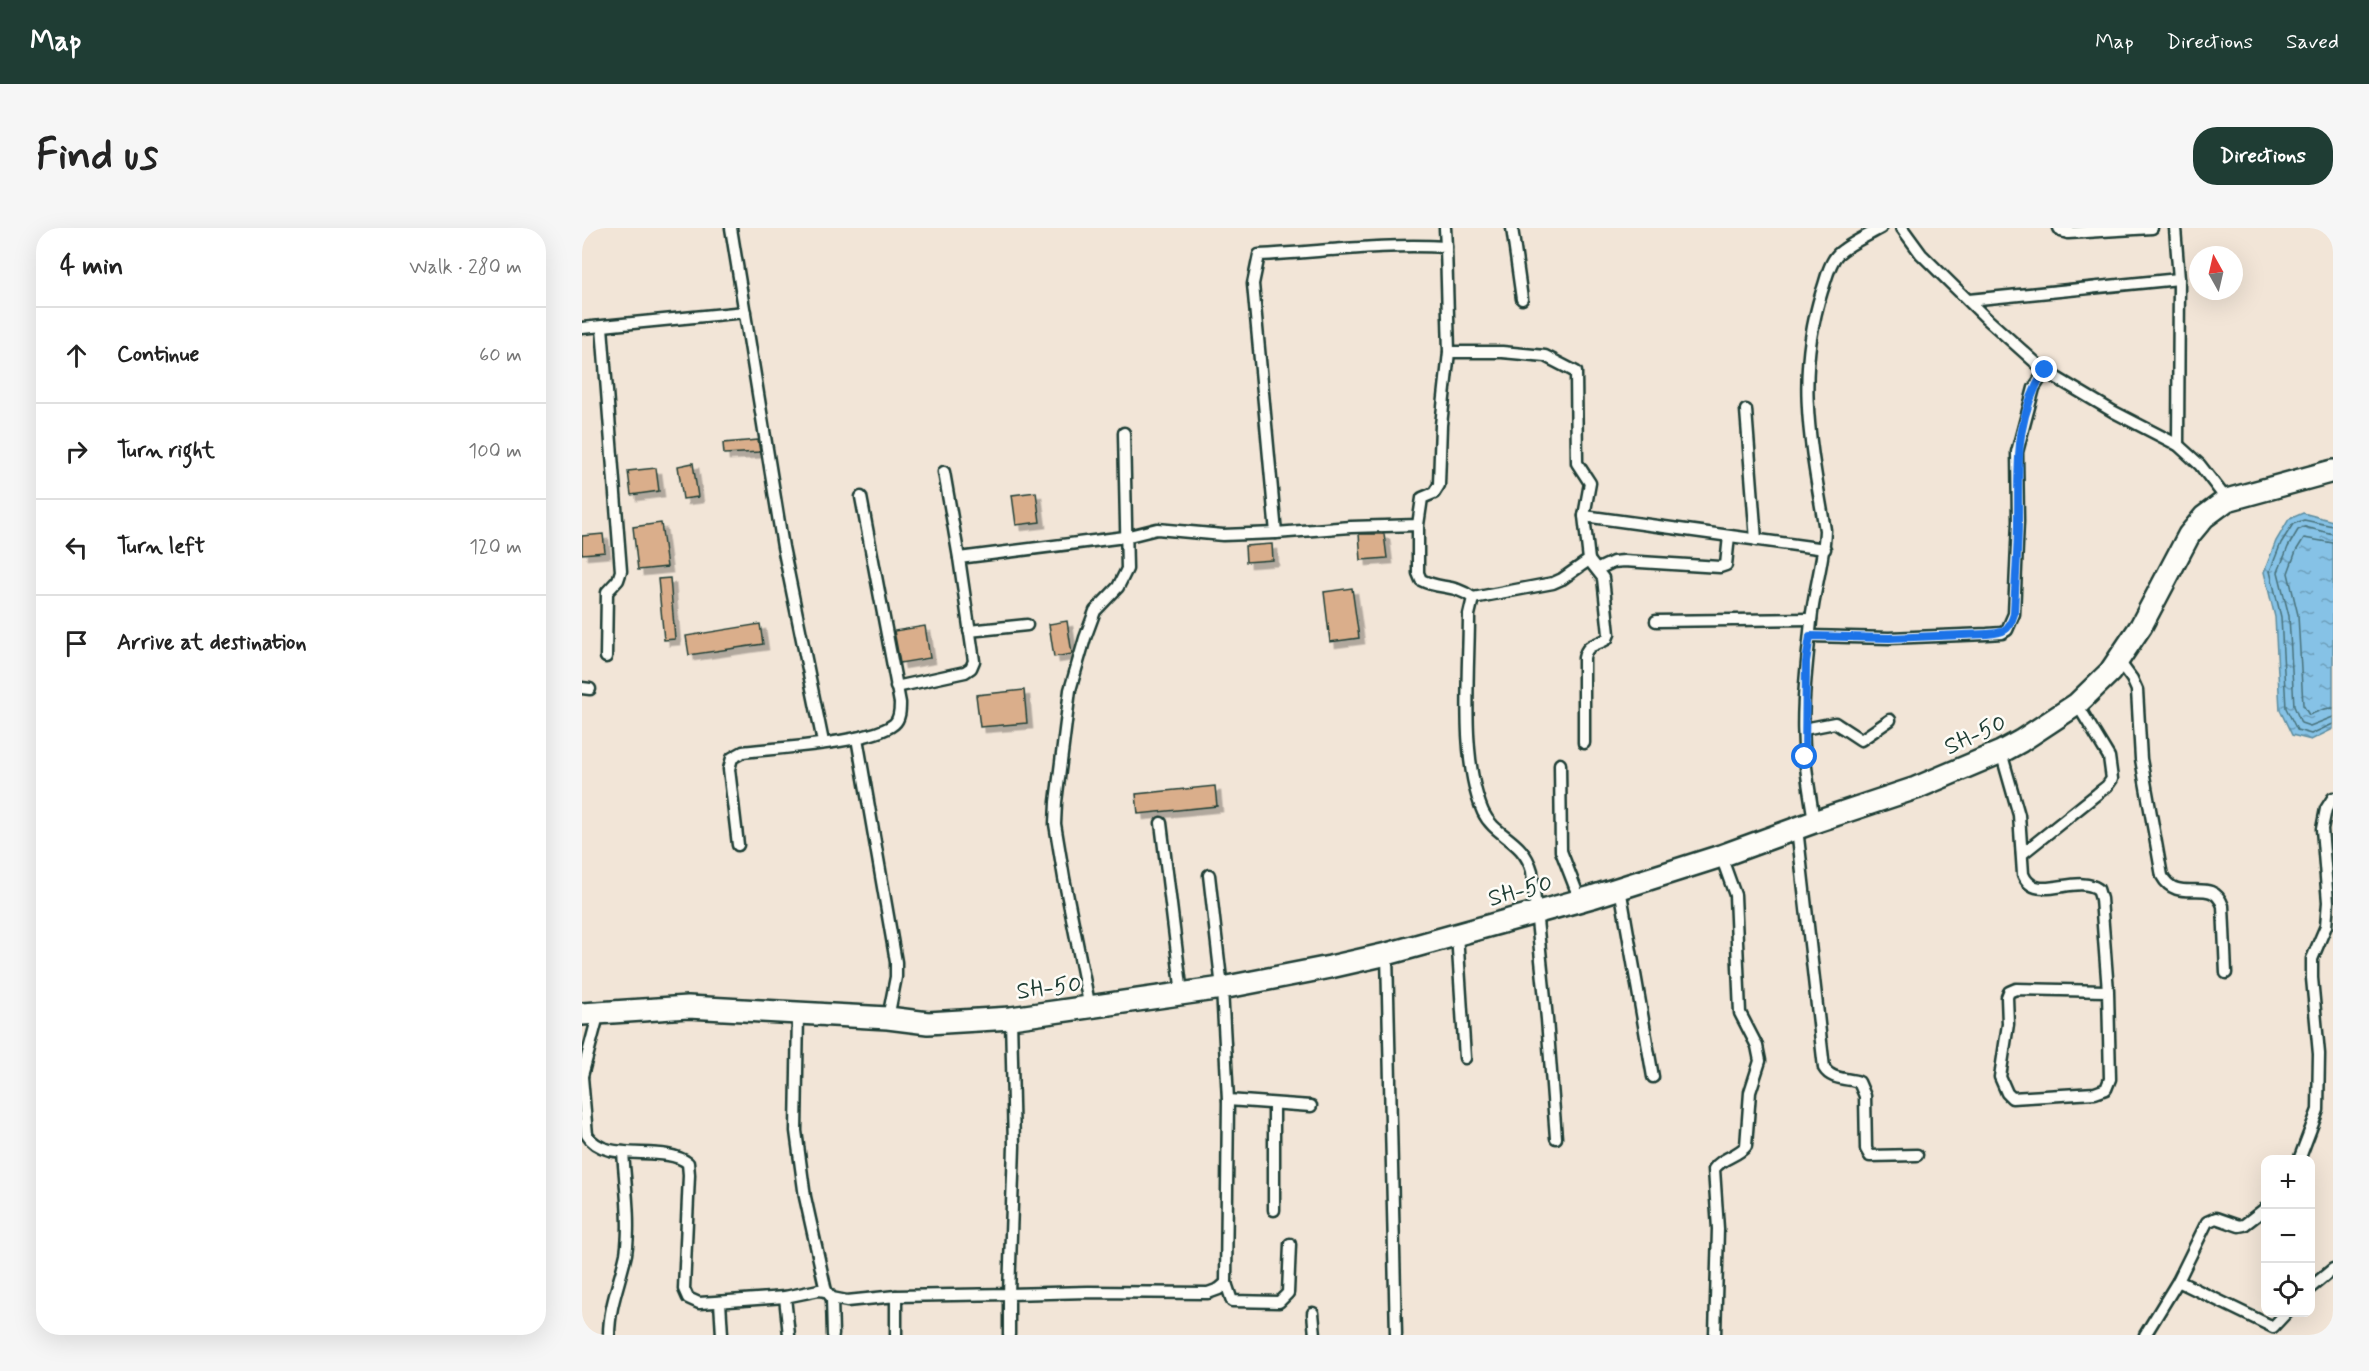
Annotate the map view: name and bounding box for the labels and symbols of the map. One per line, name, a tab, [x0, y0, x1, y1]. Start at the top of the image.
north arrow	[2189, 246, 2243, 300]
route end	[2031, 356, 2057, 382]
street label: SH-50	[1939, 707, 2012, 763]
route start	[1791, 743, 1817, 769]
street label: SH-50	[1485, 868, 1556, 915]
street label: SH-50	[1015, 969, 1084, 1008]

